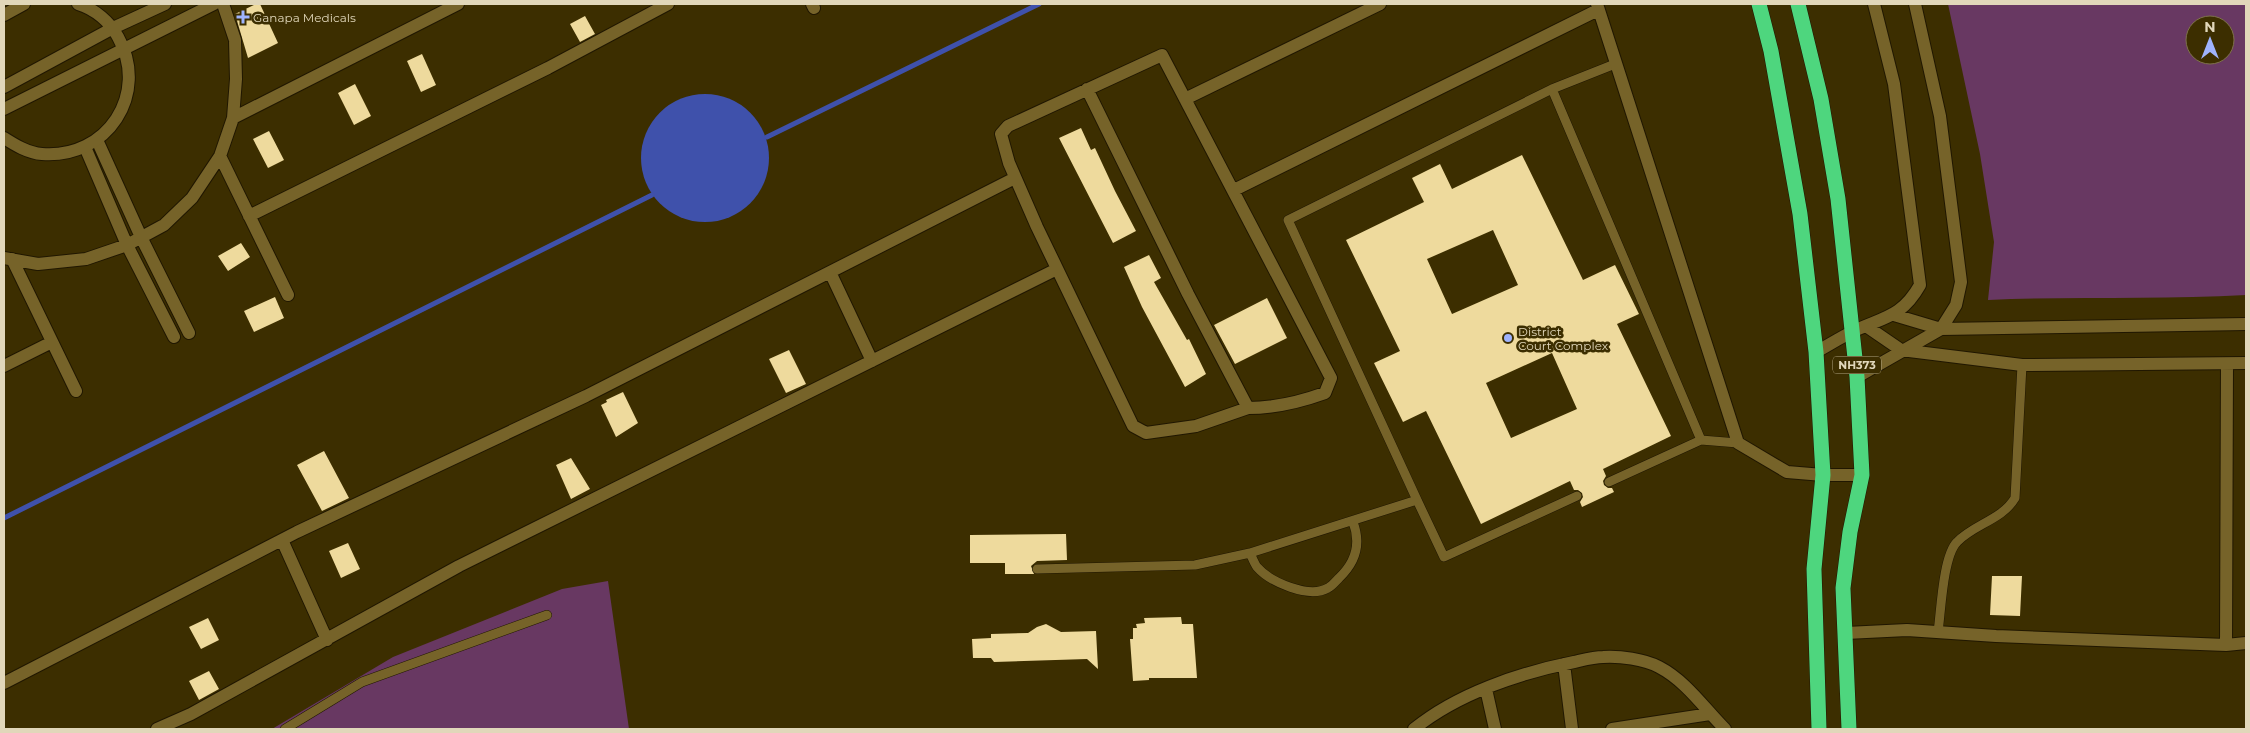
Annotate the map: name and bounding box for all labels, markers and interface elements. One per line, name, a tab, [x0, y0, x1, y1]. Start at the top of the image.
place label: Ganapa Medicals	[253, 10, 356, 25]
marker: Ganapa Medicals	[237, 11, 249, 23]
north arrow	[2185, 15, 2235, 65]
text: N	[2204, 18, 2216, 36]
place label: District Court Complex	[1518, 324, 1609, 353]
marker: District Court Complex	[1502, 332, 1514, 344]
road number: NH373	[1833, 356, 1881, 374]

